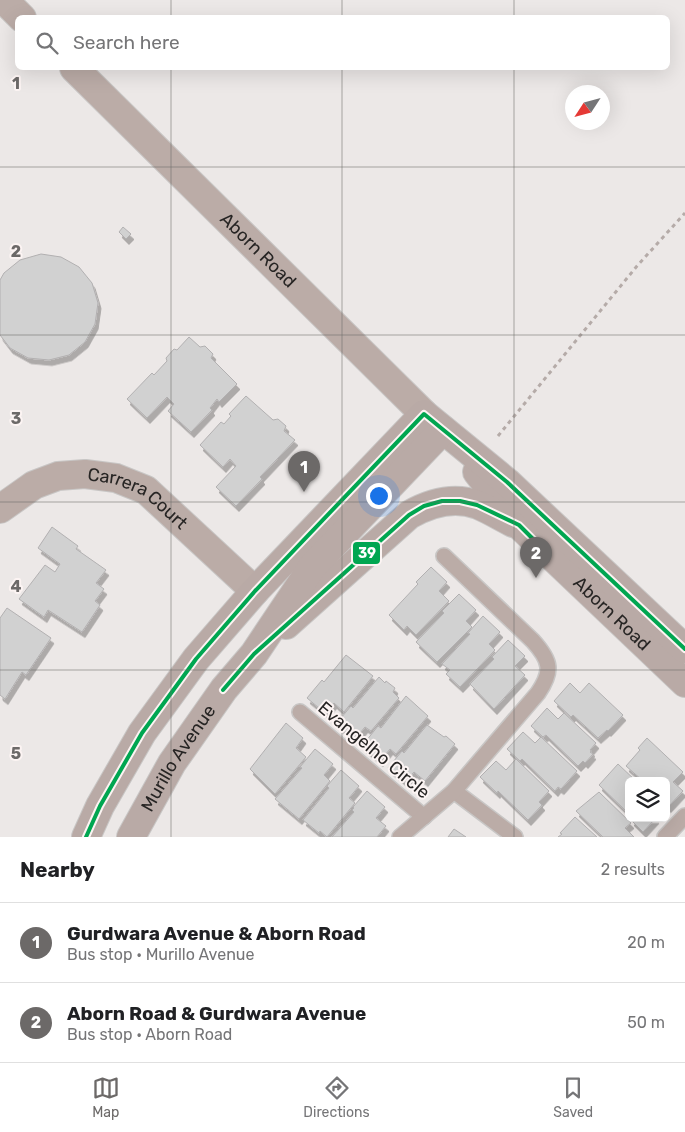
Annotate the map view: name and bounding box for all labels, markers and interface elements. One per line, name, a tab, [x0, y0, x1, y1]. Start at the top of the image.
search box	[15, 15, 670, 70]
icon: search	[33, 29, 61, 57]
text: Search here	[73, 31, 180, 54]
text: 1	[12, 74, 20, 93]
north arrow	[565, 85, 610, 130]
street label: Aborn Road	[216, 208, 301, 292]
text: 2	[11, 242, 21, 261]
text: 3	[11, 409, 21, 428]
pin: 1	[288, 451, 320, 492]
street label: Carrera Court	[86, 463, 192, 534]
your location	[366, 483, 392, 509]
pin: 2	[520, 537, 552, 578]
line badge: 39	[352, 541, 381, 565]
text: 39	[358, 545, 376, 562]
street label: Aborn Road	[569, 572, 655, 655]
text: 4	[11, 577, 22, 596]
street label: Evangelho Circle	[314, 697, 434, 803]
street label: Murillo Avenue	[136, 701, 220, 815]
text: 5	[11, 744, 21, 763]
map controls	[625, 777, 670, 822]
button: layers	[625, 777, 670, 822]
text: Nearby	[20, 857, 95, 882]
text: 2 results	[601, 860, 665, 879]
text: Gurdwara Avenue & Aborn Road	[67, 922, 366, 945]
text: 1	[32, 933, 40, 952]
text: 20 m	[627, 933, 665, 952]
text: Bus stop · Murillo Avenue	[67, 945, 254, 964]
text: Aborn Road & Gurdwara Avenue	[67, 1002, 366, 1025]
text: 2	[31, 1013, 41, 1032]
text: 50 m	[627, 1013, 665, 1032]
text: Bus stop · Aborn Road	[67, 1025, 232, 1044]
tab: Map	[92, 1074, 120, 1121]
tab: Directions	[303, 1074, 370, 1121]
tab: Saved	[553, 1074, 593, 1121]

